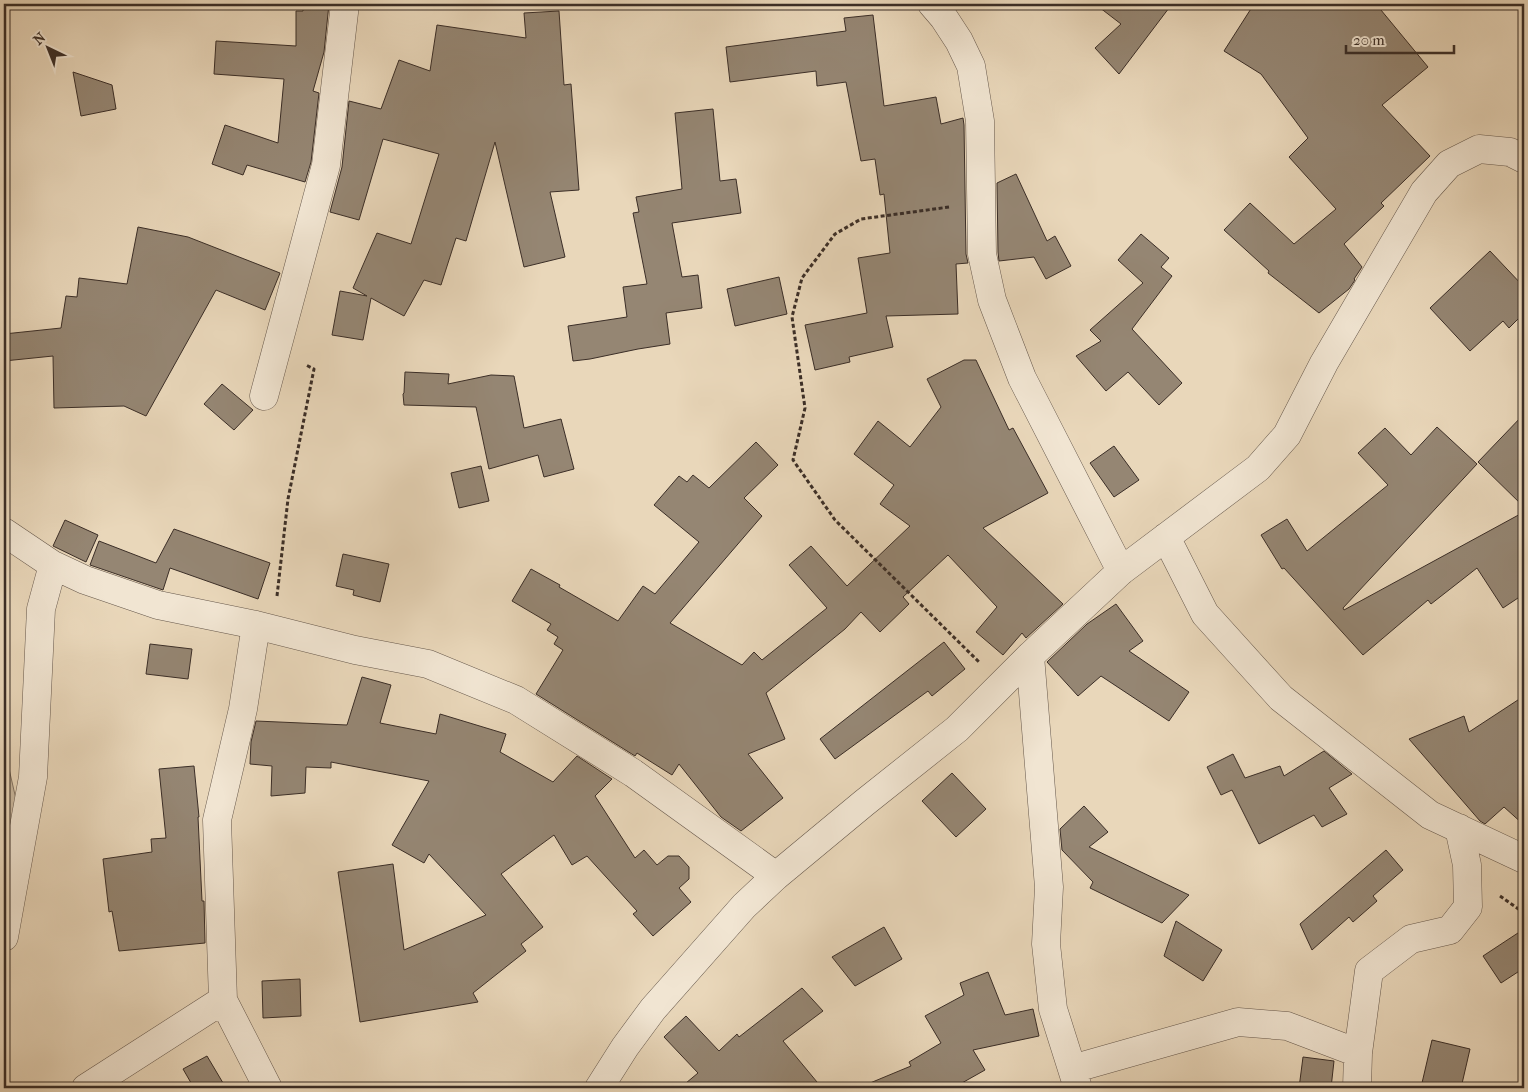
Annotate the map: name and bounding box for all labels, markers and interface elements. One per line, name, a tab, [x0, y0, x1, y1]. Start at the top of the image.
north arrow	[22, 22, 72, 72]
scale bar	[1346, 22, 1453, 54]
text: N	[30, 29, 49, 49]
text: 20 m	[1353, 31, 1385, 49]

